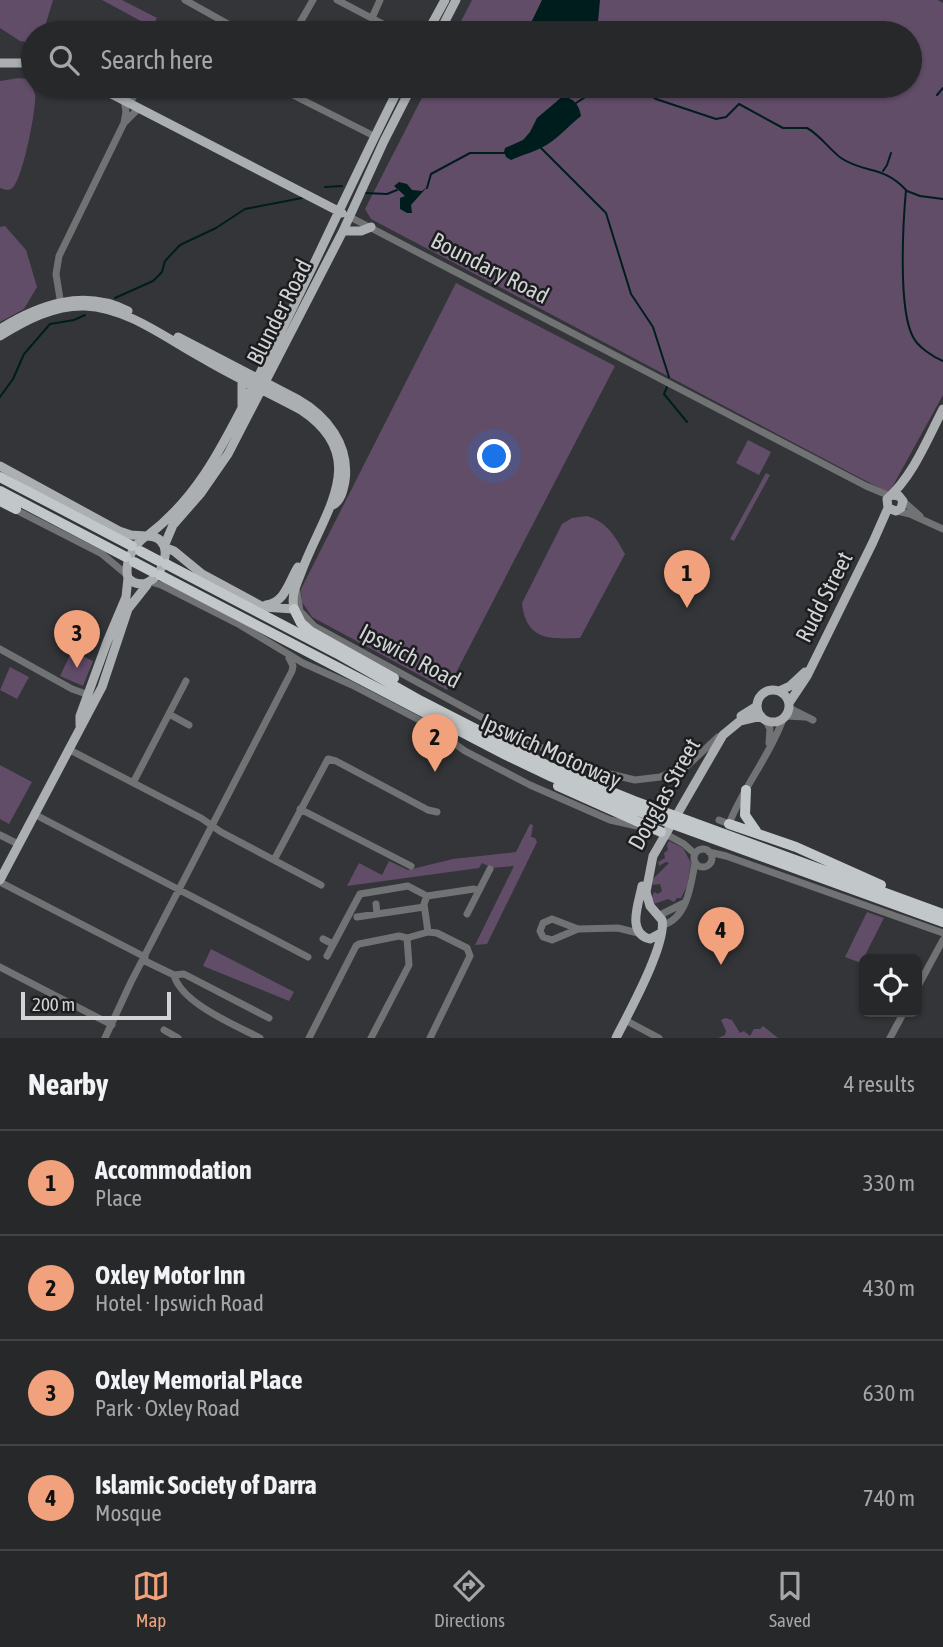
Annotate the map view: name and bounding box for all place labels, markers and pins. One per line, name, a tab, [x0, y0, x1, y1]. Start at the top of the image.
pin: 1	[664, 550, 710, 608]
pin: 3	[54, 610, 100, 668]
pin: 2	[412, 714, 458, 772]
pin: 4	[698, 907, 744, 965]

